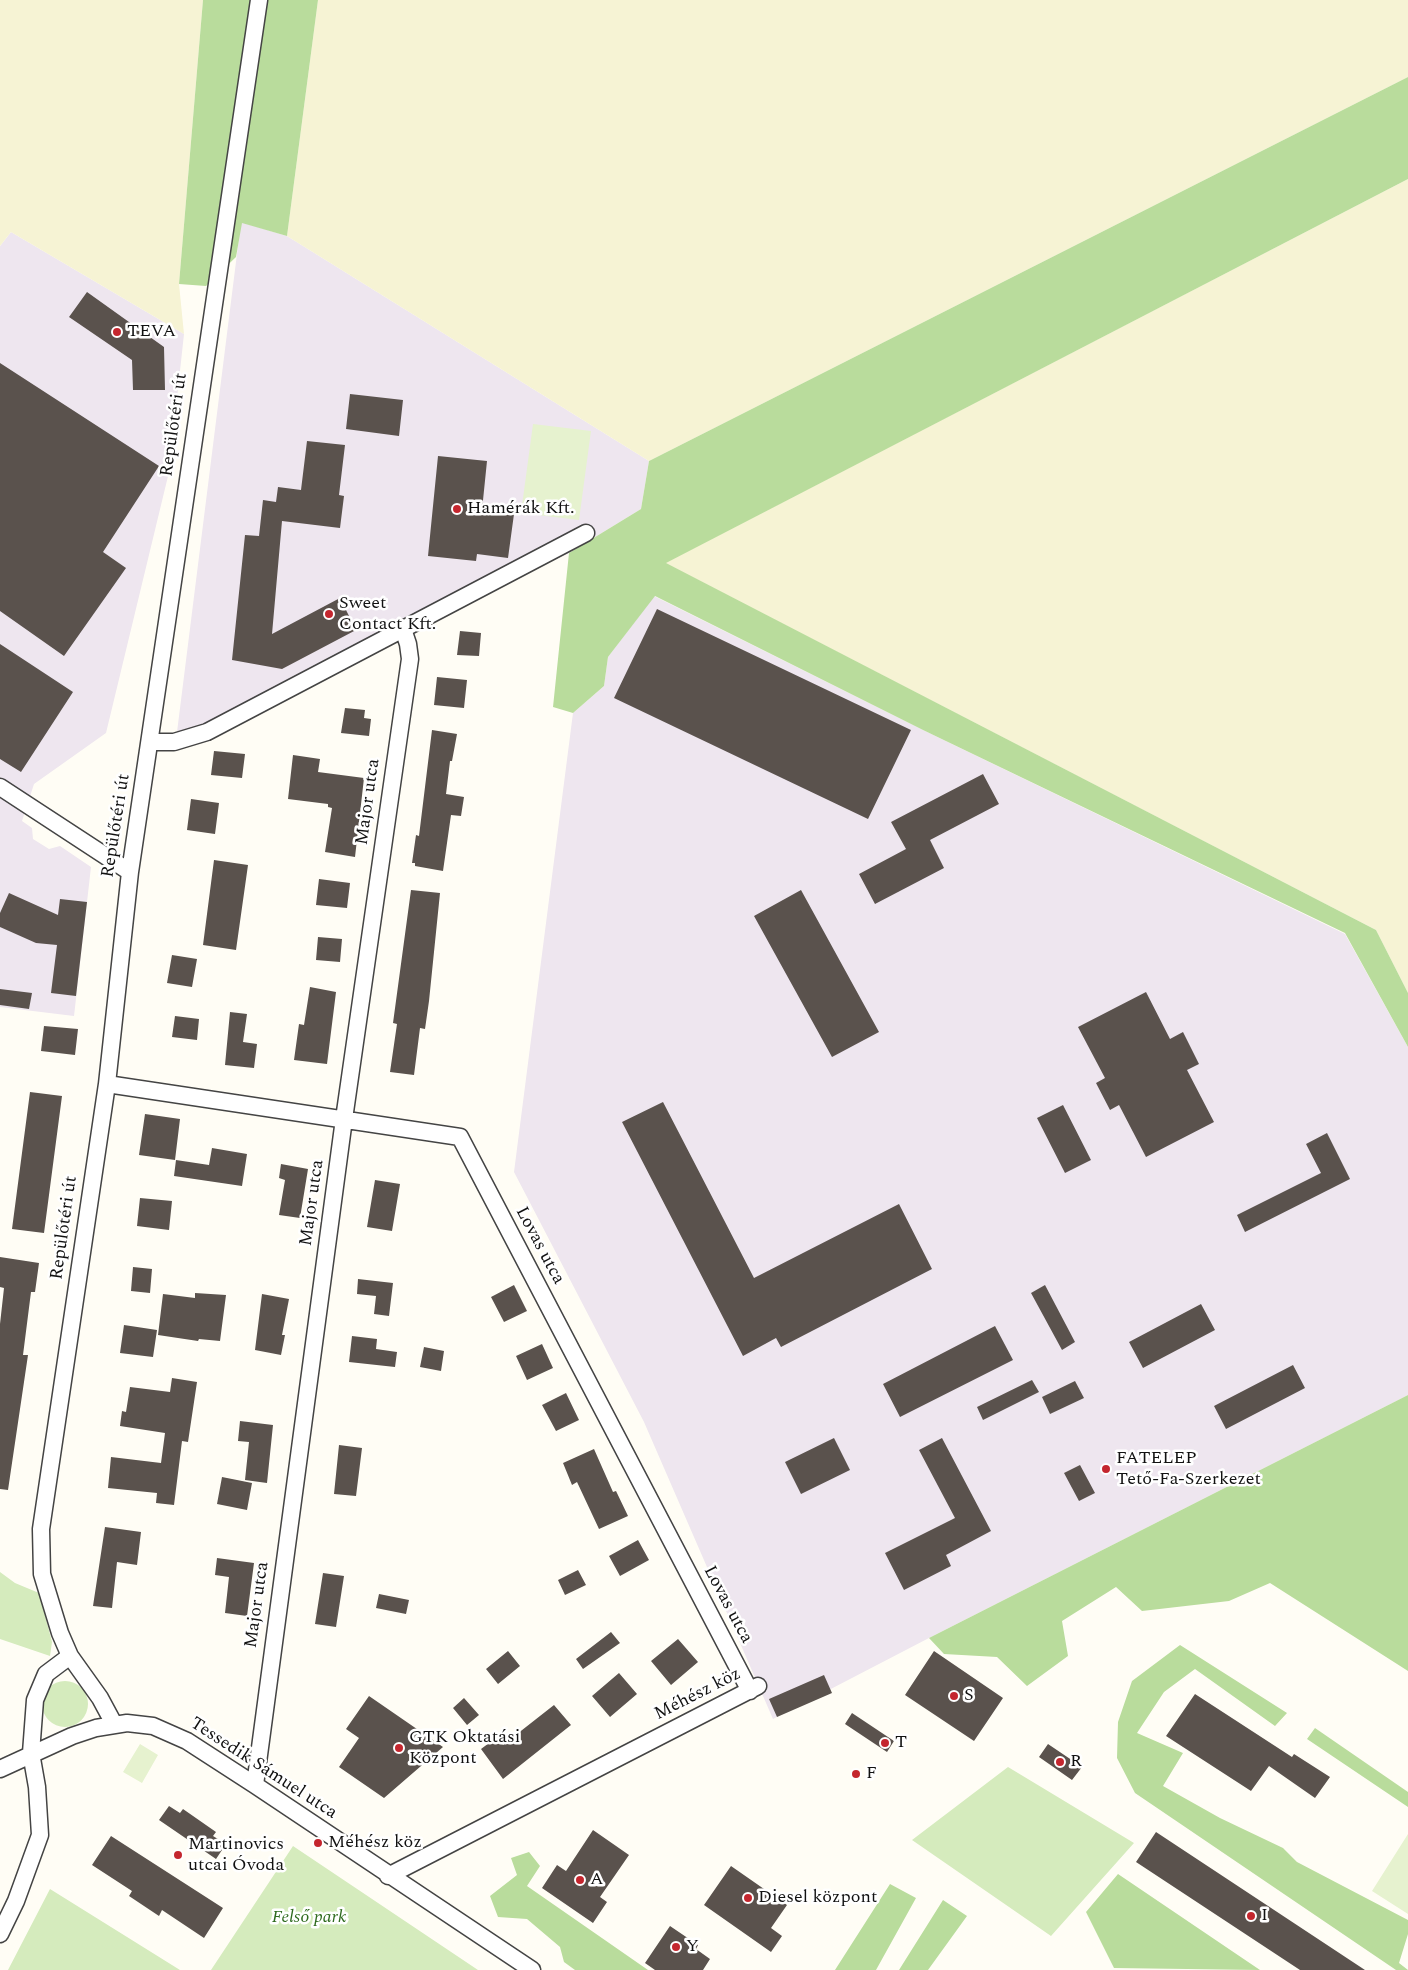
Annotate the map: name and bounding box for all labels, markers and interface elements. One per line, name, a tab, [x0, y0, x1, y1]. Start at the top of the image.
place label: TEVA	[127, 321, 176, 343]
marker: TEVA	[111, 326, 123, 338]
street label: Repülőtéri út	[157, 372, 193, 478]
place label: Hamérák Kft.	[467, 498, 575, 520]
marker: Hamérák Kft.	[451, 503, 463, 515]
place label: Sweet Contact Kft.	[339, 593, 436, 636]
marker: Sweet Contact Kft.	[323, 608, 335, 620]
street label: Major utca	[352, 757, 386, 847]
street label: Repülőtéri út	[98, 773, 136, 879]
street label: Major utca	[296, 1158, 330, 1248]
street label: Repülőtéri út	[47, 1175, 83, 1281]
street label: Lovas utca	[510, 1204, 568, 1288]
place label: FATELEP Tető-Fa-Szerkezet	[1116, 1448, 1261, 1490]
marker: FATELEP Tető-Fa-Szerkezet	[1100, 1463, 1112, 1475]
street label: Major utca	[241, 1560, 275, 1650]
street label: Lovas utca	[698, 1563, 756, 1647]
street label: Méhész köz	[651, 1664, 745, 1726]
place label: S	[964, 1685, 974, 1707]
marker: S	[948, 1690, 960, 1702]
street label: Tessedik Sámuel utca	[185, 1713, 341, 1825]
place label: GTK Oktatási Központ	[409, 1727, 520, 1770]
place label: T	[895, 1732, 907, 1754]
marker: T	[879, 1737, 891, 1749]
marker: GTK Oktatási Központ	[393, 1742, 405, 1754]
place label: R	[1070, 1751, 1082, 1773]
marker: R	[1054, 1756, 1066, 1768]
place label: F	[866, 1763, 877, 1785]
marker: F	[850, 1768, 862, 1780]
place label: Méhész köz	[328, 1832, 422, 1854]
place label: Martinovics utcai Óvoda	[188, 1834, 284, 1876]
marker: Méhész köz	[312, 1837, 324, 1849]
marker: Martinovics utcai Óvoda	[172, 1849, 184, 1861]
place label: A	[590, 1869, 603, 1891]
marker: A	[574, 1874, 586, 1886]
place label: Diesel központ	[758, 1887, 877, 1909]
marker: Diesel központ	[742, 1892, 754, 1904]
place label: I	[1261, 1905, 1268, 1927]
park label: Felső park	[272, 1907, 346, 1929]
marker: I	[1245, 1910, 1257, 1922]
place label: Y	[686, 1936, 699, 1958]
marker: Y	[670, 1941, 682, 1953]

